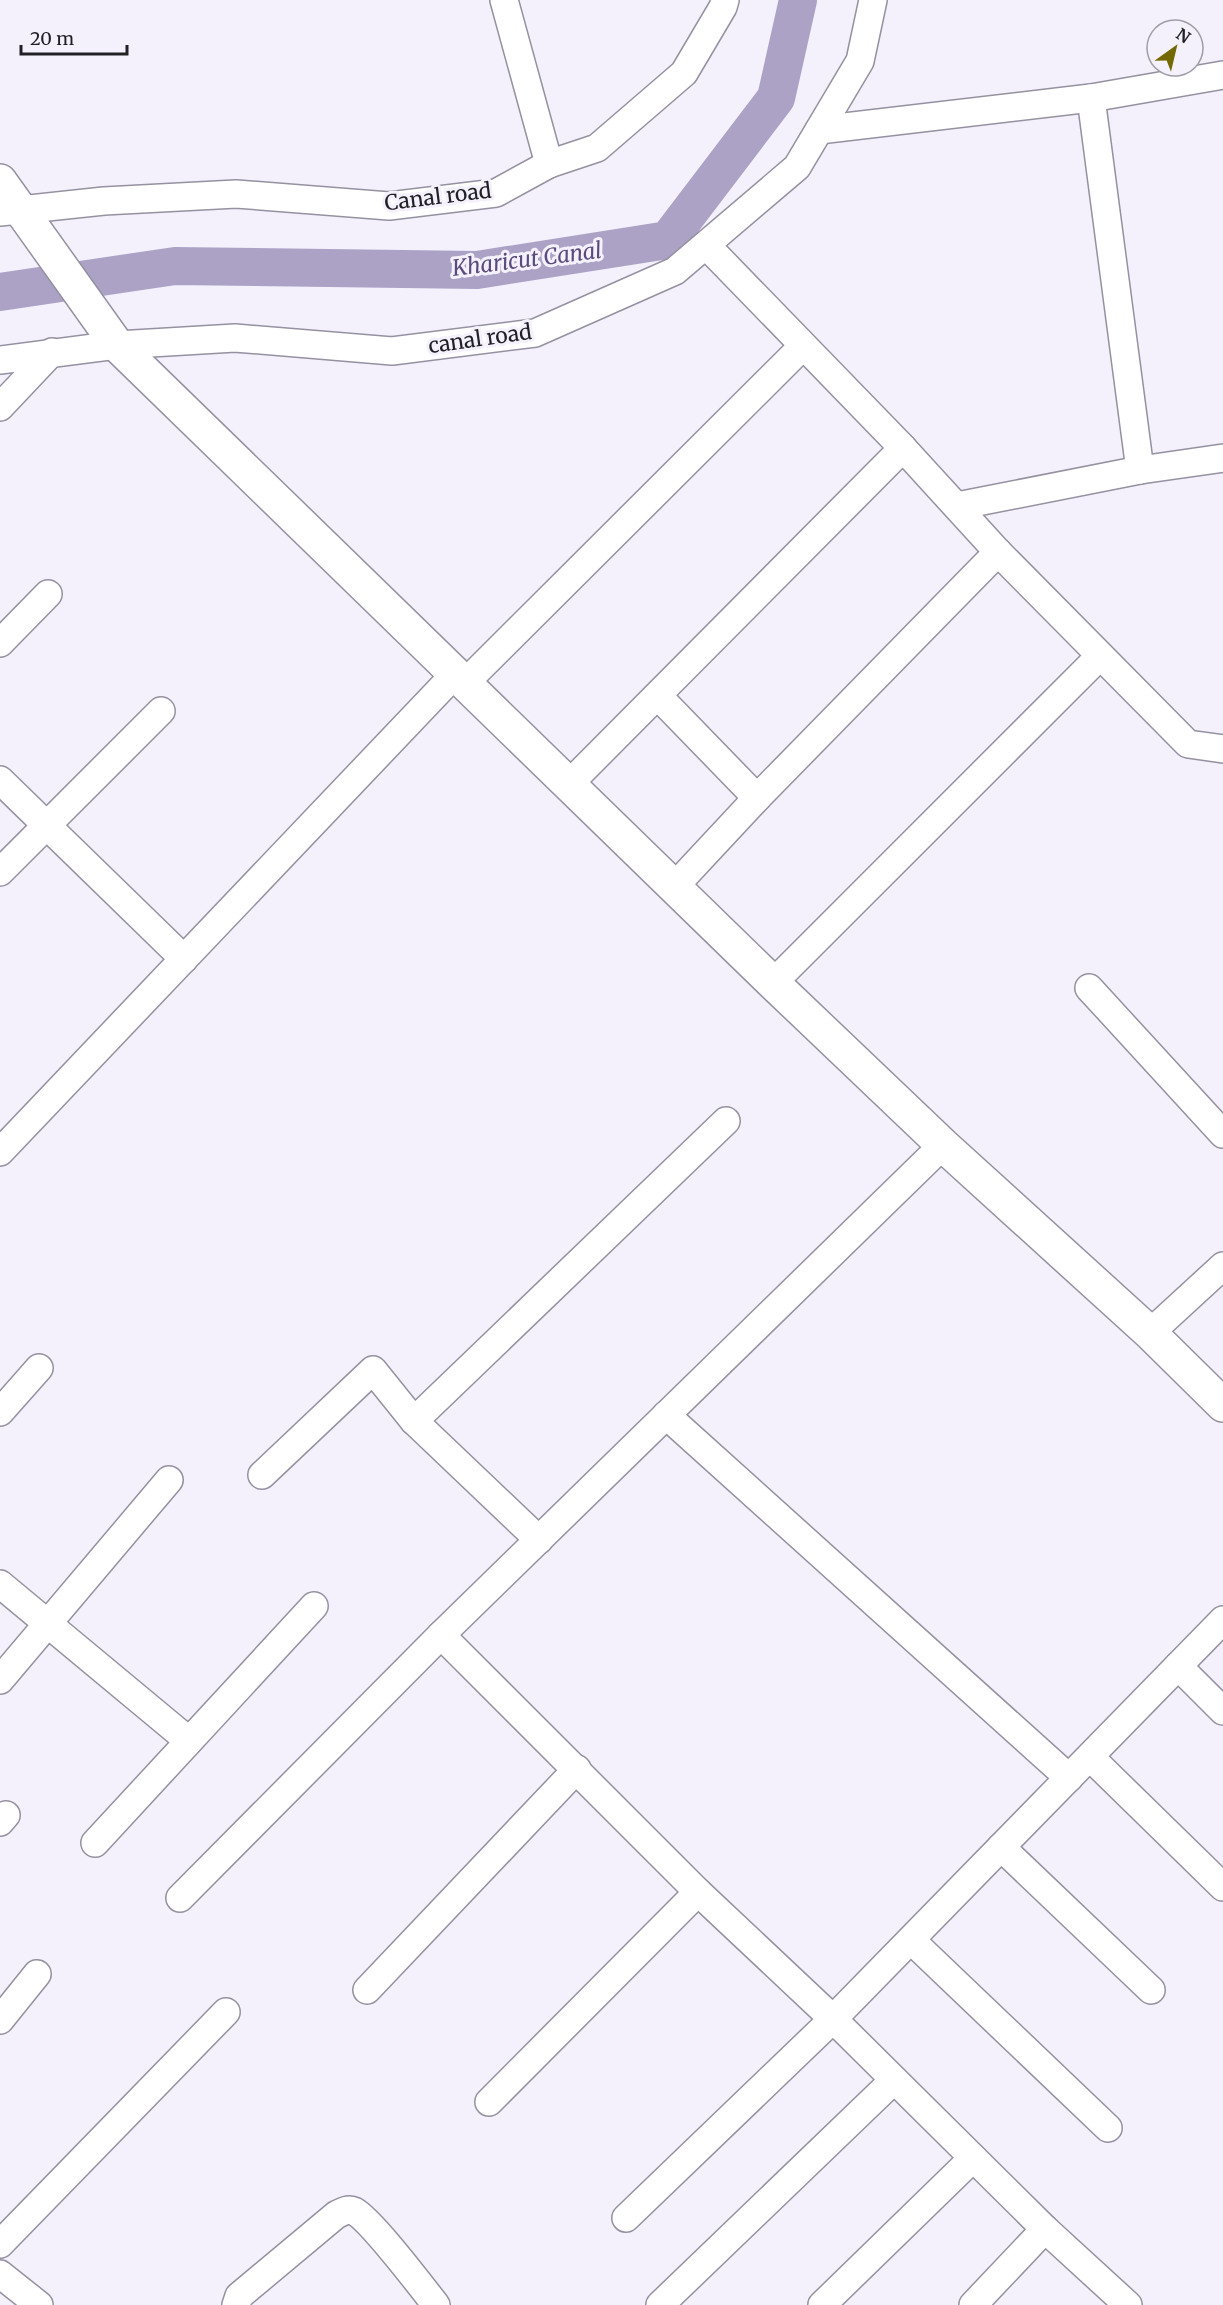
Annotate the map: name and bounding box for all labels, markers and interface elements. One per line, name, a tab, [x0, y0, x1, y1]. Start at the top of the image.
scale bar	[21, 18, 128, 56]
north arrow	[1145, 18, 1205, 78]
text: N	[1173, 24, 1195, 48]
text: 20 m	[30, 27, 74, 50]
street label: Canal road	[383, 177, 493, 216]
water label: Kharicut Canal	[450, 236, 603, 282]
street label: canal road	[427, 318, 534, 359]

